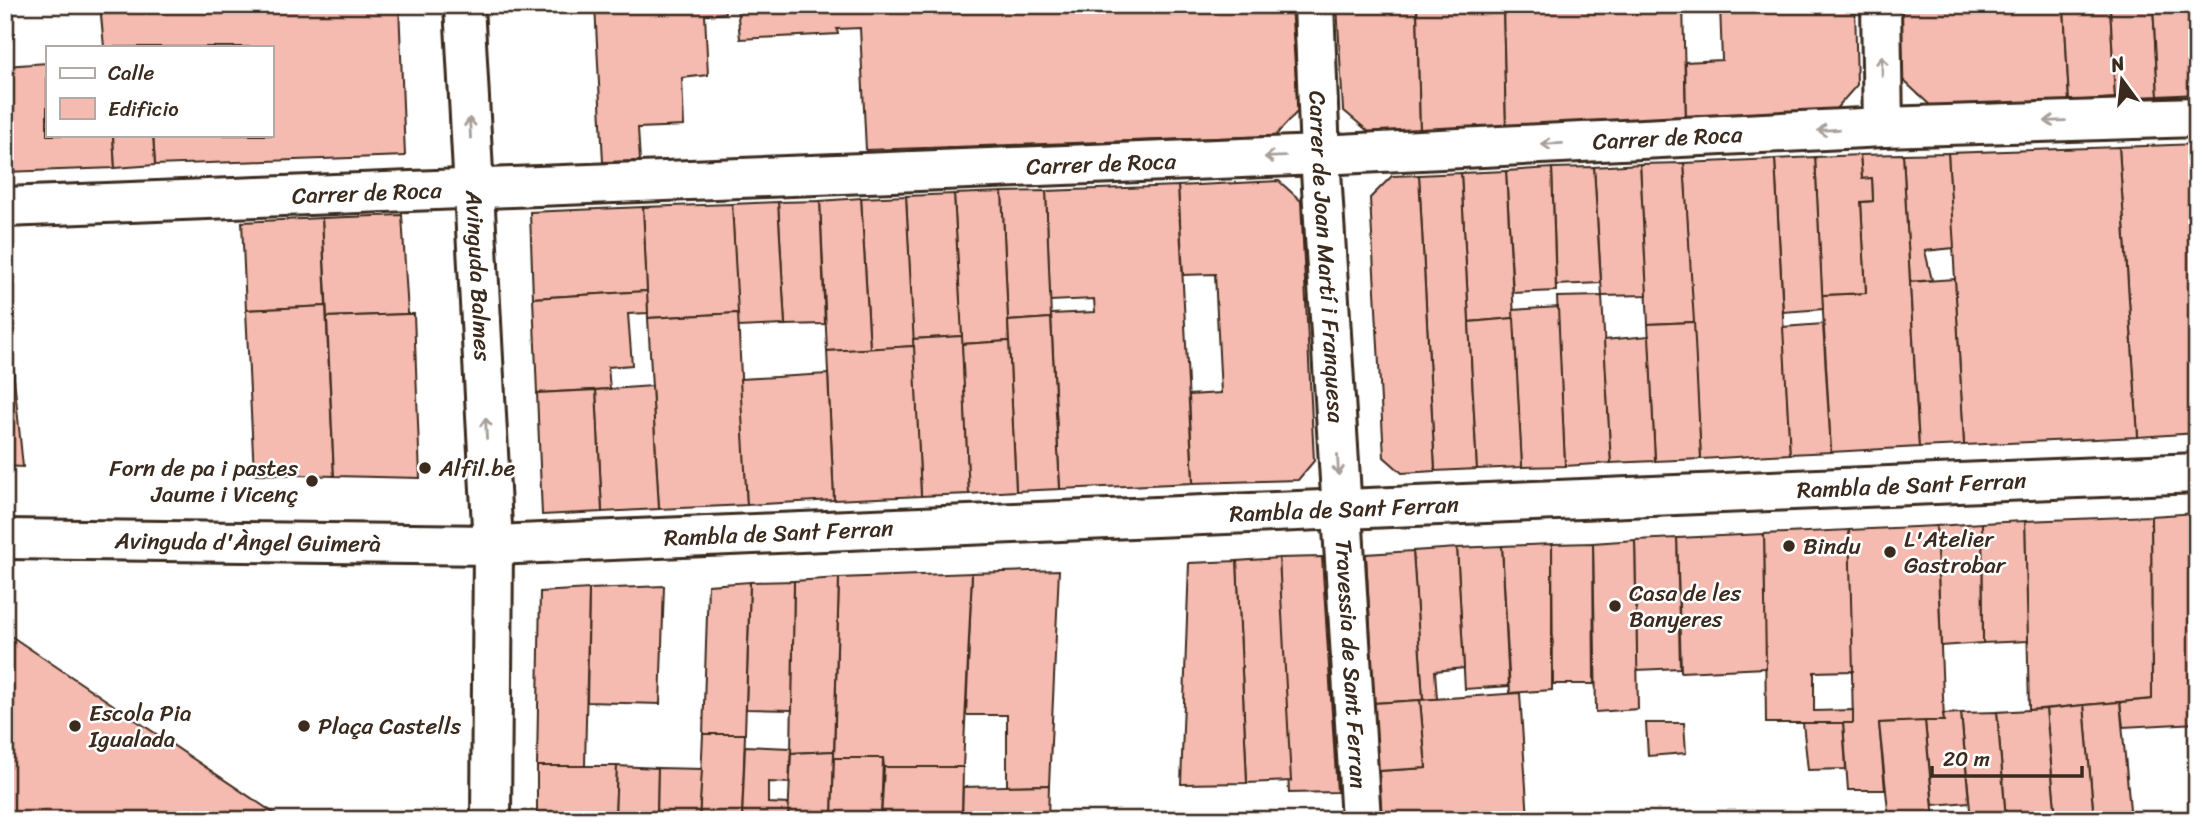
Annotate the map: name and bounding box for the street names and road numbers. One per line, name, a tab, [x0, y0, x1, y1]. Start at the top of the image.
street label: Carrer de Joan Martí i Franquesa	[1296, 90, 1356, 424]
street label: Carrer de Roca	[1592, 114, 1744, 162]
street label: Carrer de Roca	[1025, 141, 1177, 188]
street label: Carrer de Roca	[291, 170, 443, 217]
street label: Avinguda Balmes	[453, 188, 503, 362]
street label: Rambla de Sant Ferran	[1796, 460, 2028, 511]
street label: Rambla de Sant Ferran	[1229, 484, 1460, 535]
street label: Rambla de Sant Ferran	[663, 508, 895, 559]
street label: Avinguda d'Àngel Guimerà	[114, 520, 381, 565]
street label: Travessia de Sant Ferran	[1323, 538, 1379, 790]

